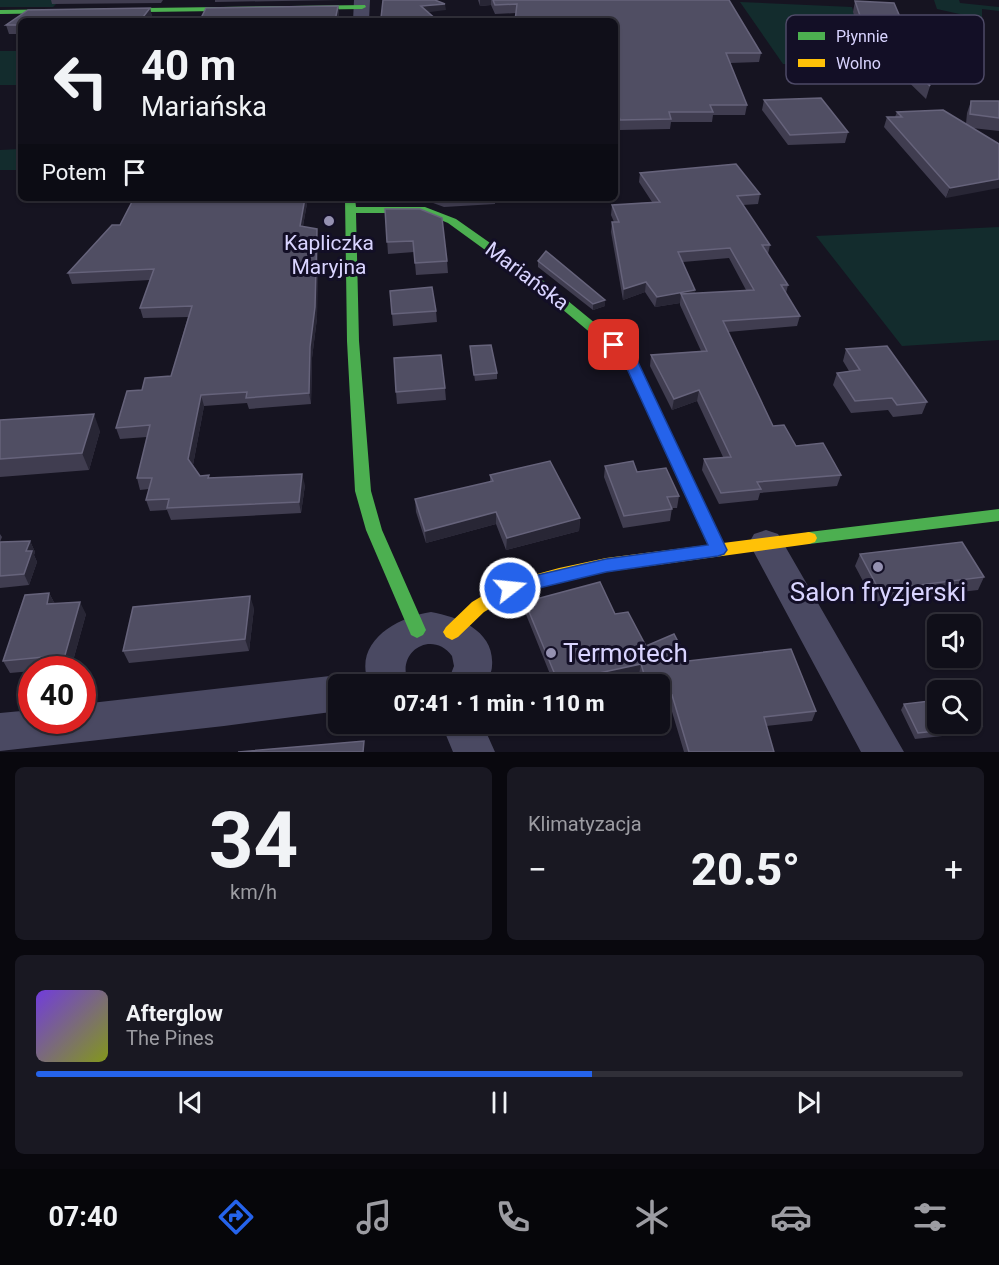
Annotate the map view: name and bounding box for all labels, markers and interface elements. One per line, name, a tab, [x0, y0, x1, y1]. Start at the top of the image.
legend	[786, 15, 984, 84]
text: Płynnie	[836, 27, 888, 46]
text: 40 m	[141, 41, 236, 90]
icon: left	[42, 42, 120, 120]
text: Wolno	[836, 54, 881, 73]
text: Mariańska	[141, 91, 267, 123]
icon: arrive	[118, 156, 151, 189]
text: Potem	[42, 160, 106, 185]
marker: Kapliczka Maryjna	[322, 214, 336, 228]
place label: Kapliczka Maryjna	[284, 231, 374, 279]
street label: Mariańska	[481, 237, 573, 315]
pin	[588, 319, 639, 370]
icon: arrive	[597, 328, 630, 361]
position arrow	[478, 556, 542, 620]
marker: Salon fryzjerski	[871, 560, 885, 574]
place label: Salon fryzjerski	[790, 577, 966, 607]
map controls	[927, 614, 981, 734]
button: sound	[927, 614, 981, 668]
place label: Termotech	[563, 638, 688, 668]
marker: Termotech	[544, 646, 558, 660]
speed limit sign: 40	[18, 656, 96, 734]
button: search	[927, 680, 981, 734]
text: 07:41 · 1 min · 110 m	[394, 691, 604, 716]
text: 34	[209, 795, 298, 886]
text: Klimatyzacja	[528, 812, 642, 836]
text: 20.5°	[691, 843, 800, 896]
text: −	[528, 850, 547, 889]
text: +	[944, 850, 963, 889]
text: km/h	[230, 880, 277, 904]
text: Afterglow	[126, 1001, 223, 1026]
text: The Pines	[126, 1026, 214, 1050]
icon: previous	[174, 1086, 207, 1119]
icon: pause	[483, 1086, 516, 1119]
icon: next	[792, 1086, 825, 1119]
icon: directions	[215, 1196, 257, 1238]
icon: music	[353, 1196, 395, 1238]
icon: phone	[492, 1196, 534, 1238]
icon: climate	[631, 1196, 673, 1238]
icon: car	[770, 1196, 812, 1238]
icon: filters	[909, 1196, 951, 1238]
text: 07:40	[48, 1201, 118, 1233]

